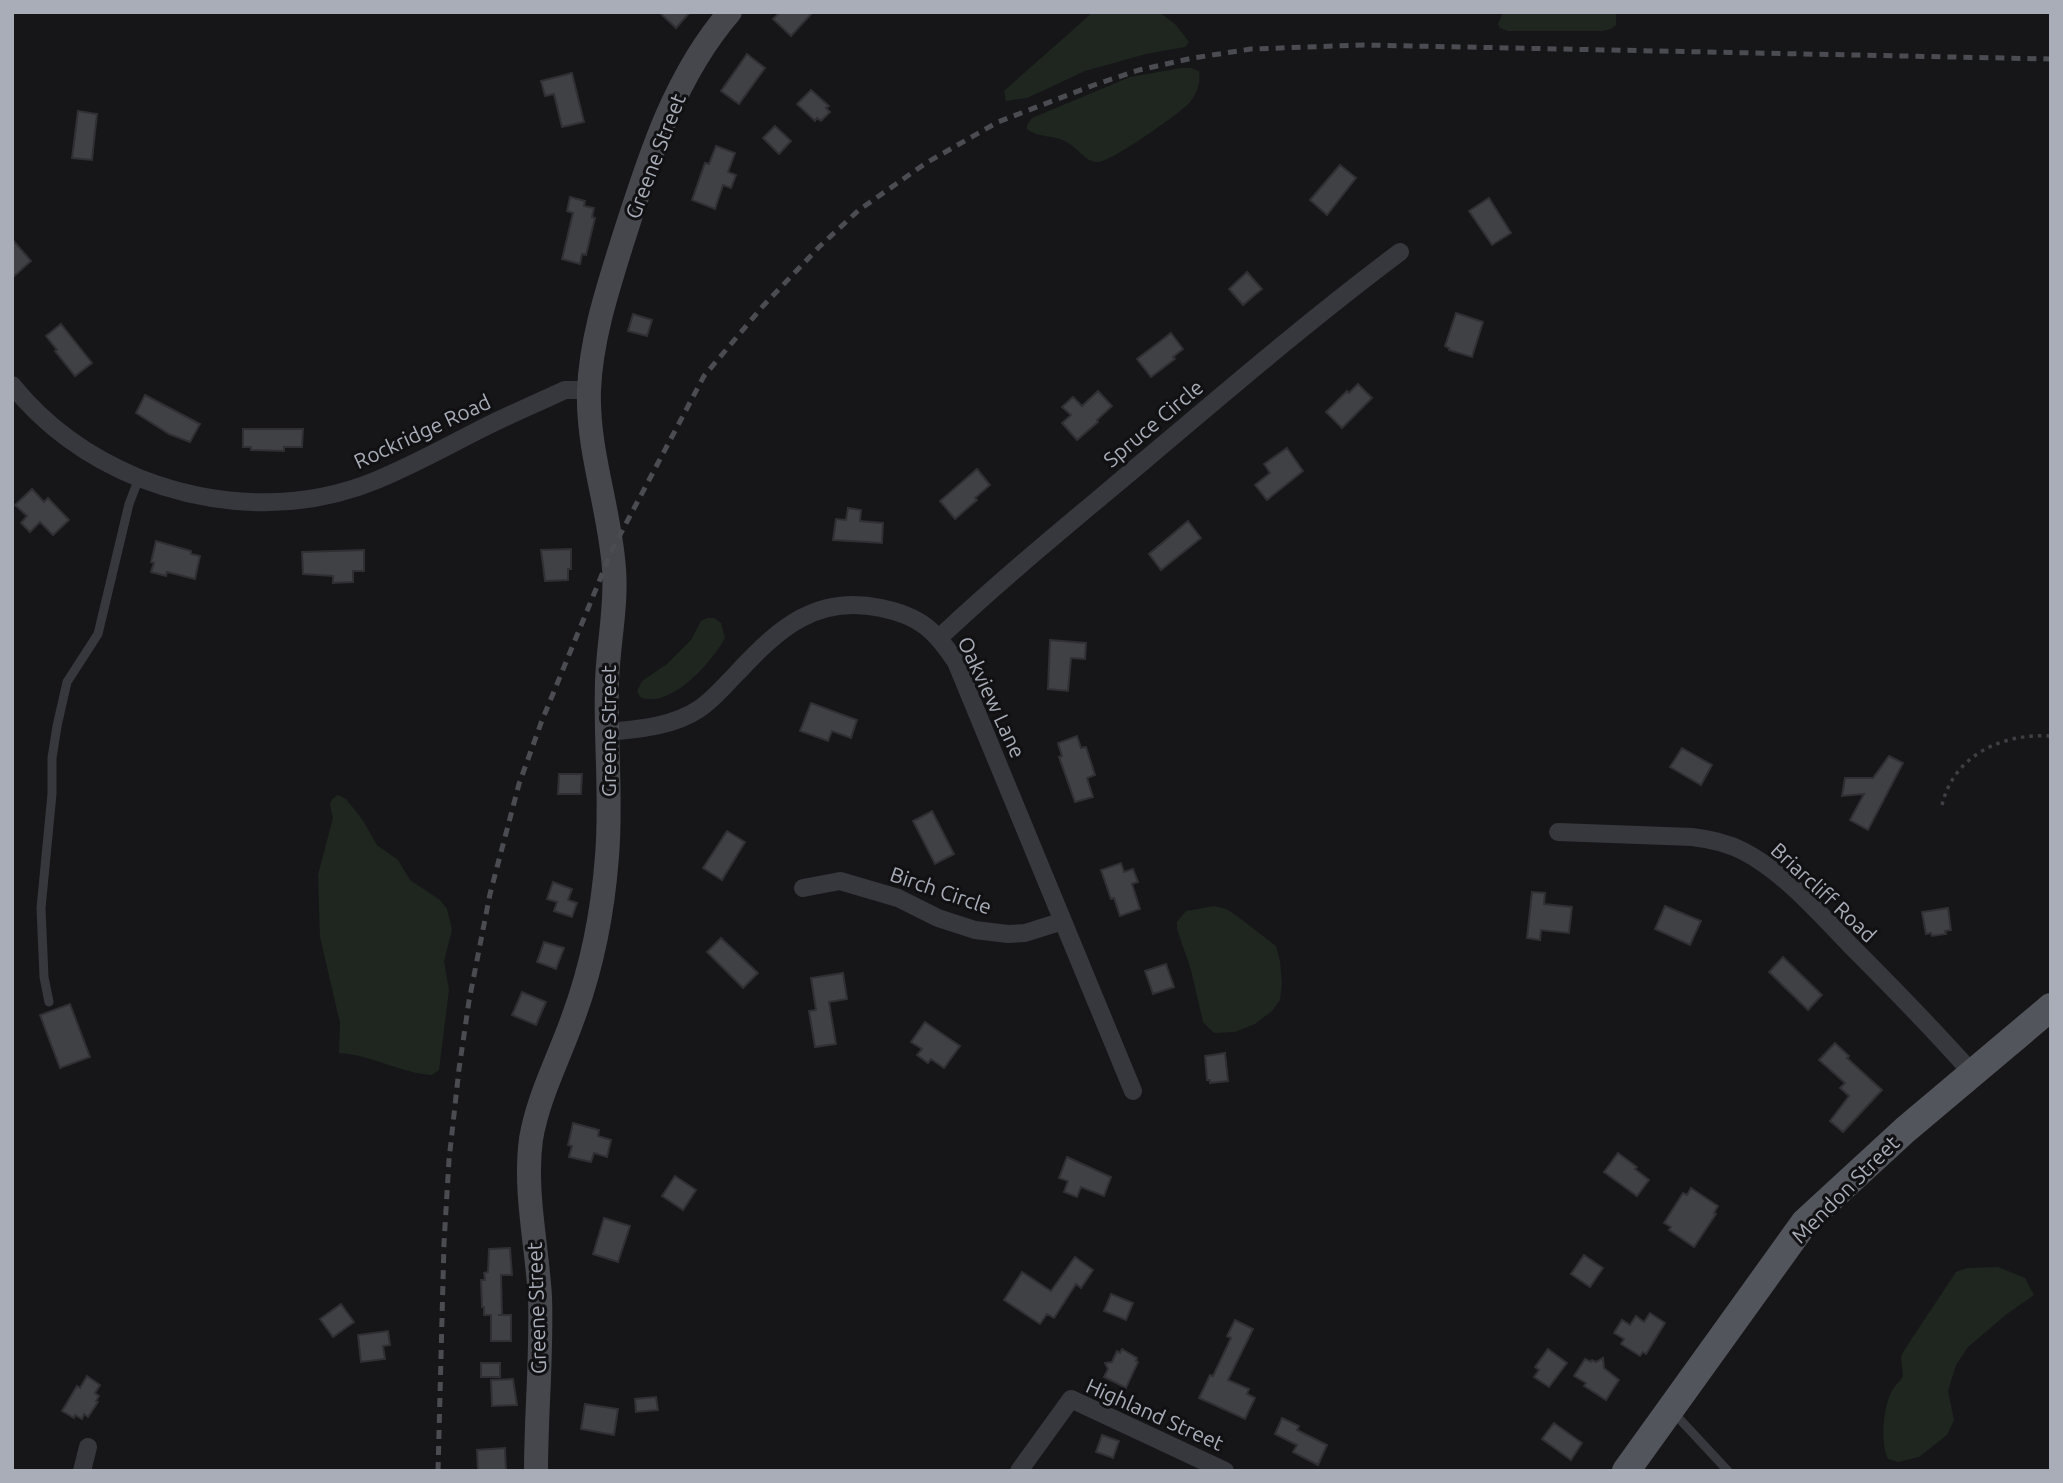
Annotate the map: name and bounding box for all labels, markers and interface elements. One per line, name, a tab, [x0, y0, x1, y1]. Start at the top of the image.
street label: Greene Street	[620, 90, 690, 222]
street label: Spruce Circle	[1099, 375, 1207, 471]
street label: Rockridge Road	[350, 389, 494, 473]
street label: Oakview Lane	[953, 633, 1031, 761]
street label: Greene Street	[596, 665, 620, 797]
street label: Briarcliff Road	[1767, 837, 1881, 947]
street label: Birch Circle	[887, 861, 995, 919]
street label: Mendon Street	[1786, 1130, 1904, 1248]
street label: Greene Street	[522, 1242, 550, 1374]
street label: Highland Street	[1083, 1373, 1227, 1455]

